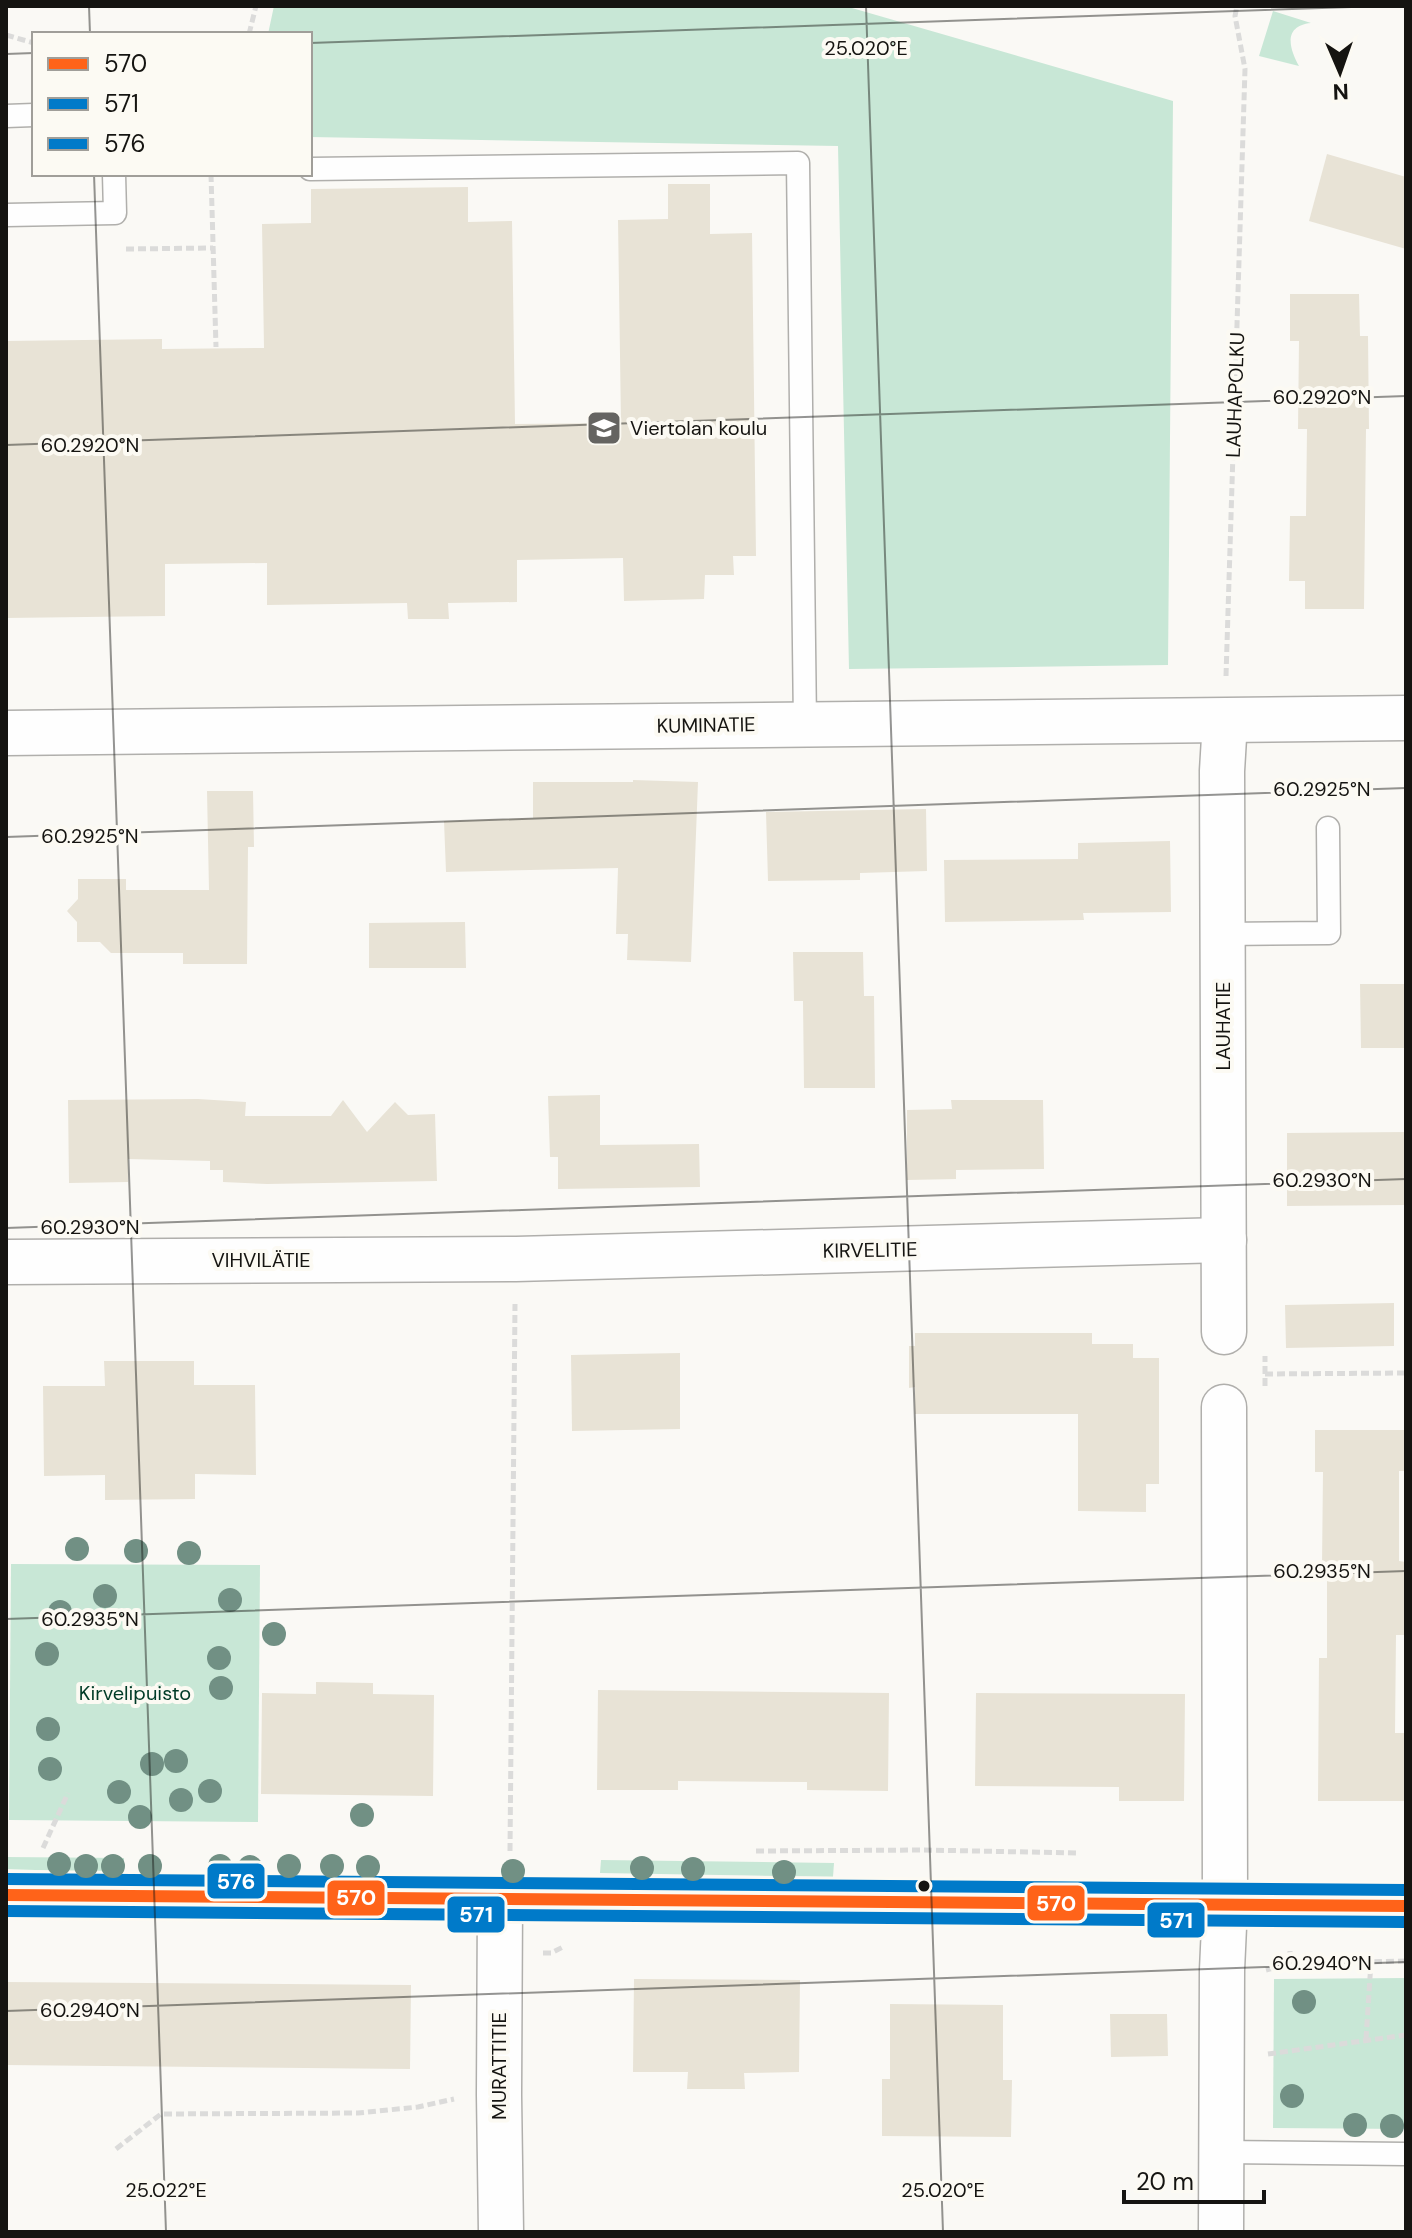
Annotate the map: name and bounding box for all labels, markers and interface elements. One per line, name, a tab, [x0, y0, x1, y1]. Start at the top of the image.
legend	[32, 32, 312, 176]
north arrow	[1300, 32, 1380, 112]
text: 25.020°E	[824, 35, 908, 61]
text: 570	[104, 48, 147, 79]
text: N	[1332, 77, 1349, 106]
text: 571	[104, 88, 139, 119]
text: 576	[104, 128, 146, 159]
street label: LAUHAPOLKU	[1220, 332, 1250, 458]
text: 60.2920°N	[1273, 384, 1371, 410]
school or university icon: Viertolan koulu	[585, 409, 623, 447]
place label: Viertolan koulu	[630, 415, 767, 441]
text: 60.2920°N	[41, 432, 139, 458]
street label: KUMINATIE	[656, 711, 756, 739]
text: 60.2925°N	[1273, 776, 1371, 802]
text: 60.2925°N	[41, 823, 139, 849]
street label: LAUHATIE	[1210, 982, 1236, 1070]
text: 60.2930°N	[1272, 1167, 1372, 1193]
text: 60.2930°N	[40, 1214, 140, 1240]
street label: KIRVELITIE	[822, 1236, 918, 1264]
street label: VIHVILÄTIE	[211, 1247, 311, 1273]
text: 60.2935°N	[1273, 1558, 1371, 1584]
text: 60.2935°N	[41, 1606, 139, 1632]
park label: Kirvelipuisto	[79, 1680, 191, 1706]
line badge: 576	[206, 1862, 266, 1900]
text: 576	[216, 1867, 256, 1896]
unlabelled marker	[916, 1878, 932, 1894]
line badge: 570	[326, 1879, 386, 1917]
text: 570	[336, 1883, 376, 1912]
line badge: 570	[1026, 1884, 1086, 1922]
text: 570	[1036, 1889, 1076, 1918]
line badge: 571	[446, 1895, 506, 1934]
text: 571	[459, 1900, 493, 1929]
line badge: 571	[1146, 1901, 1206, 1939]
text: 571	[1159, 1906, 1193, 1935]
text: 60.2940°N	[1272, 1950, 1372, 1976]
text: 60.2940°N	[40, 1997, 140, 2023]
street label: MURATTITIE	[486, 2012, 512, 2120]
scale bar	[1124, 2154, 1264, 2204]
text: 20 m	[1136, 2166, 1194, 2197]
text: 25.022°E	[125, 2177, 207, 2203]
text: 25.020°E	[901, 2177, 985, 2203]

